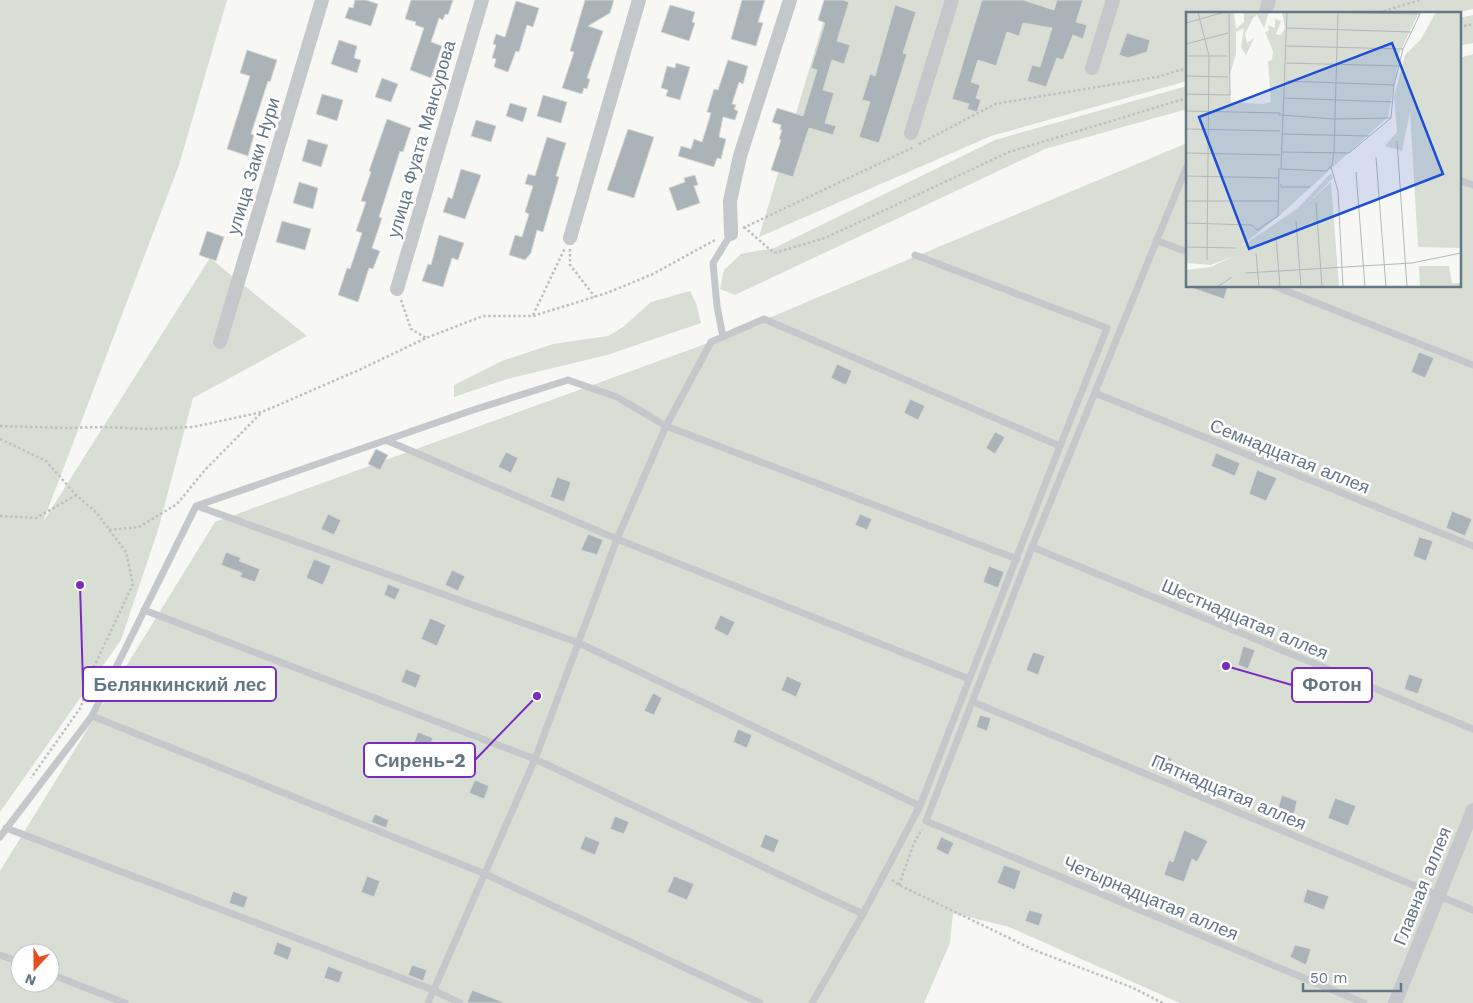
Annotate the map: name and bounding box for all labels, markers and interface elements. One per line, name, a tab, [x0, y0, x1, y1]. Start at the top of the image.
inset map	[1186, 12, 1460, 288]
street label: улица Фуата Мансурова	[383, 37, 460, 240]
street label: улица Заки Нури	[222, 95, 284, 237]
street label: Семнадцатая аллея	[1207, 414, 1373, 498]
street label: Шестнадцатая аллея	[1159, 574, 1331, 664]
callout: Белянкинский лес	[83, 667, 276, 701]
callout: Фотон	[1292, 668, 1372, 702]
text: Белянкинский лес	[93, 673, 267, 696]
text: Фотон	[1302, 673, 1362, 696]
callout: Сирень-2	[364, 743, 475, 777]
text: Сирень-2	[374, 749, 466, 772]
street label: Пятнадцатая аллея	[1148, 750, 1310, 834]
street label: Главная аллея	[1389, 824, 1455, 948]
street label: Четырнадцатая аллея	[1061, 852, 1241, 944]
north arrow	[10, 943, 60, 993]
scale bar	[1303, 960, 1400, 992]
text: 50 m	[1310, 969, 1347, 987]
text: N	[23, 971, 38, 989]

